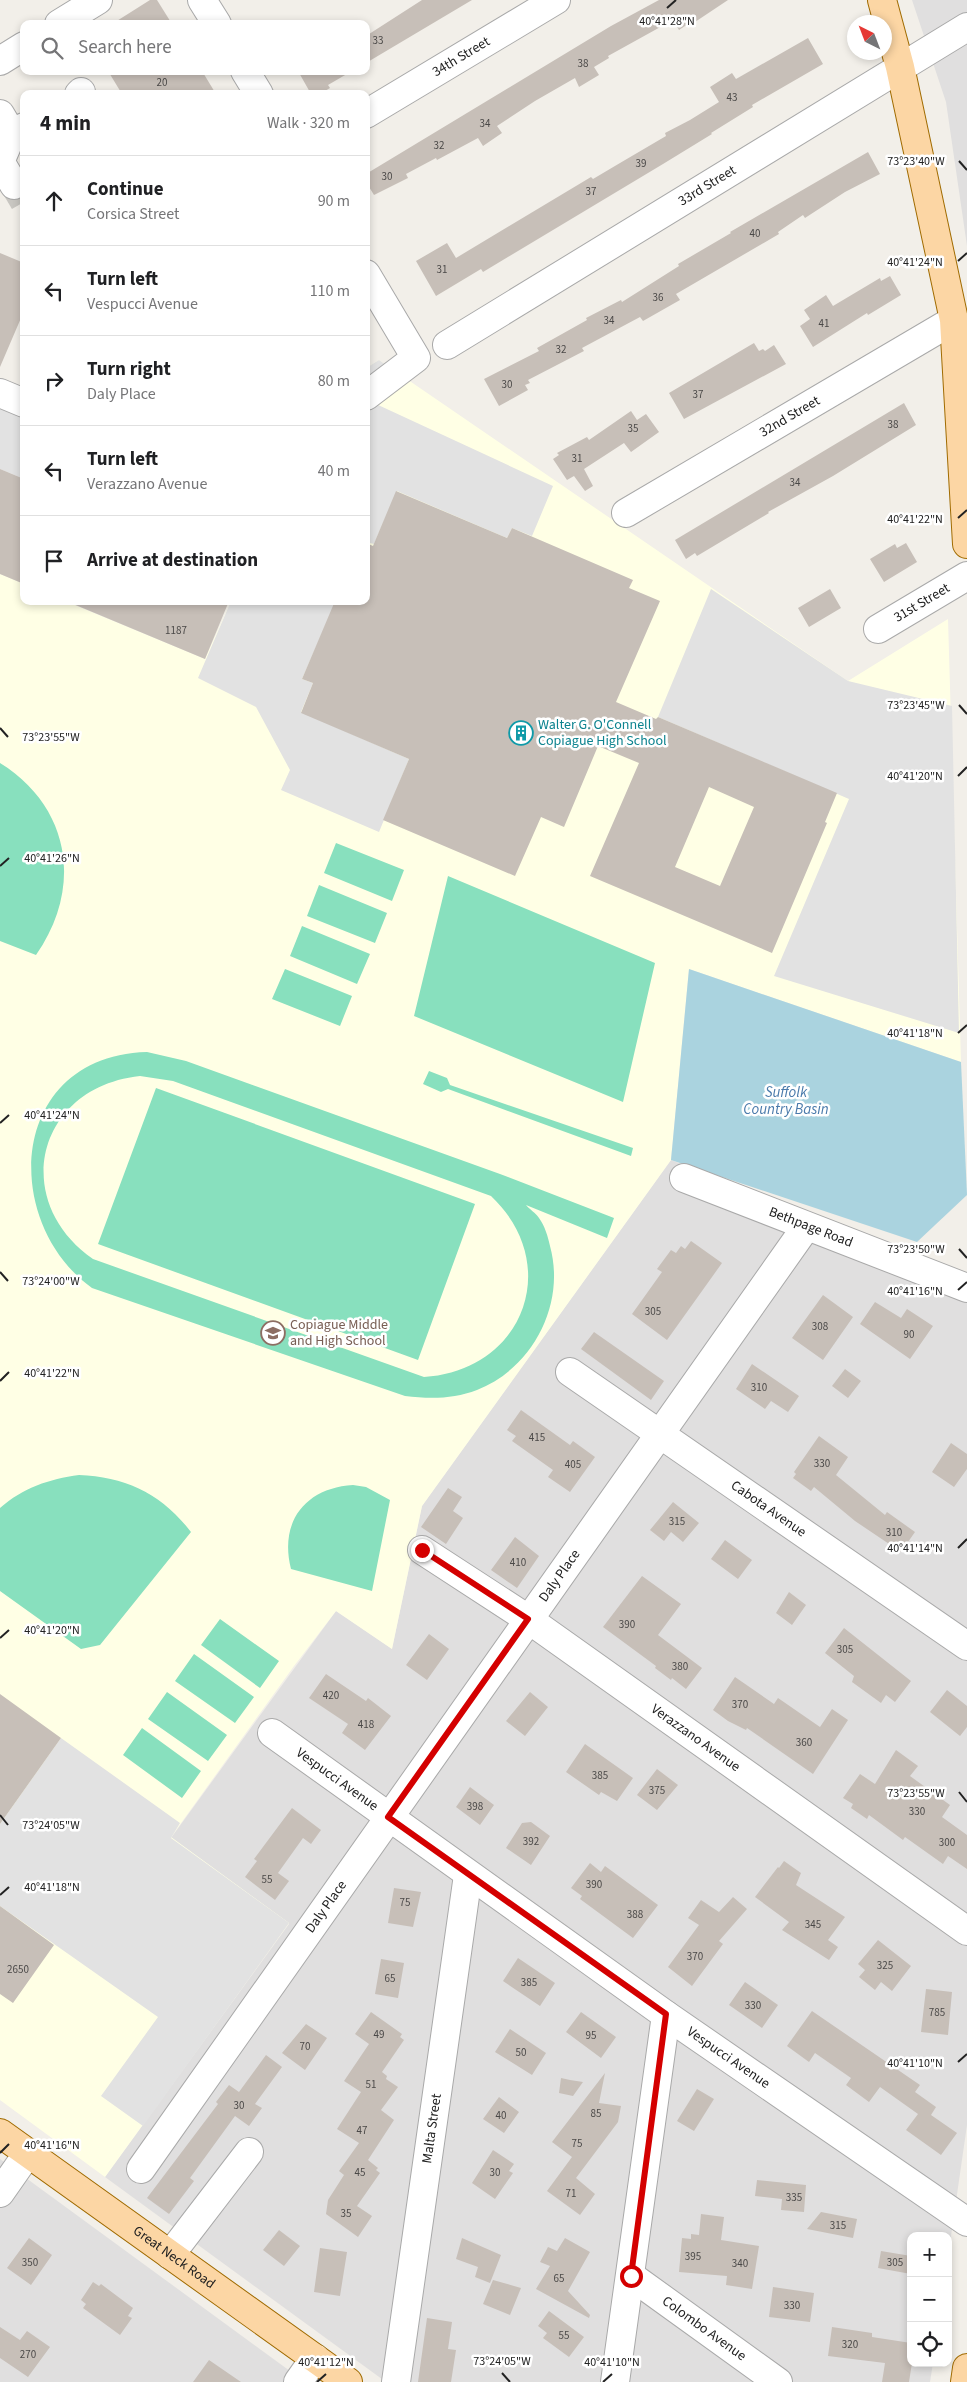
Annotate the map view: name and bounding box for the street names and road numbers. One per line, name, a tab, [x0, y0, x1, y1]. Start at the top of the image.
street label: 34th Street	[429, 32, 494, 82]
street label: 33rd Street	[675, 160, 740, 211]
street label: 32nd Street	[756, 391, 824, 442]
street label: 31st Street	[890, 578, 954, 627]
street label: Bethpage Road	[766, 1202, 856, 1253]
street label: Cabota Avenue	[727, 1476, 810, 1542]
street label: Daly Place	[534, 1545, 585, 1606]
street label: Verazzano Avenue	[647, 1699, 744, 1777]
street label: Vespucci Avenue	[292, 1743, 382, 1816]
street label: Daly Place	[301, 1876, 352, 1937]
street label: Vespucci Avenue	[682, 2022, 774, 2094]
street label: Malta Street	[417, 2092, 447, 2165]
street label: Great Neck Road	[129, 2221, 219, 2294]
street label: Colombo Avenue	[658, 2291, 750, 2366]

